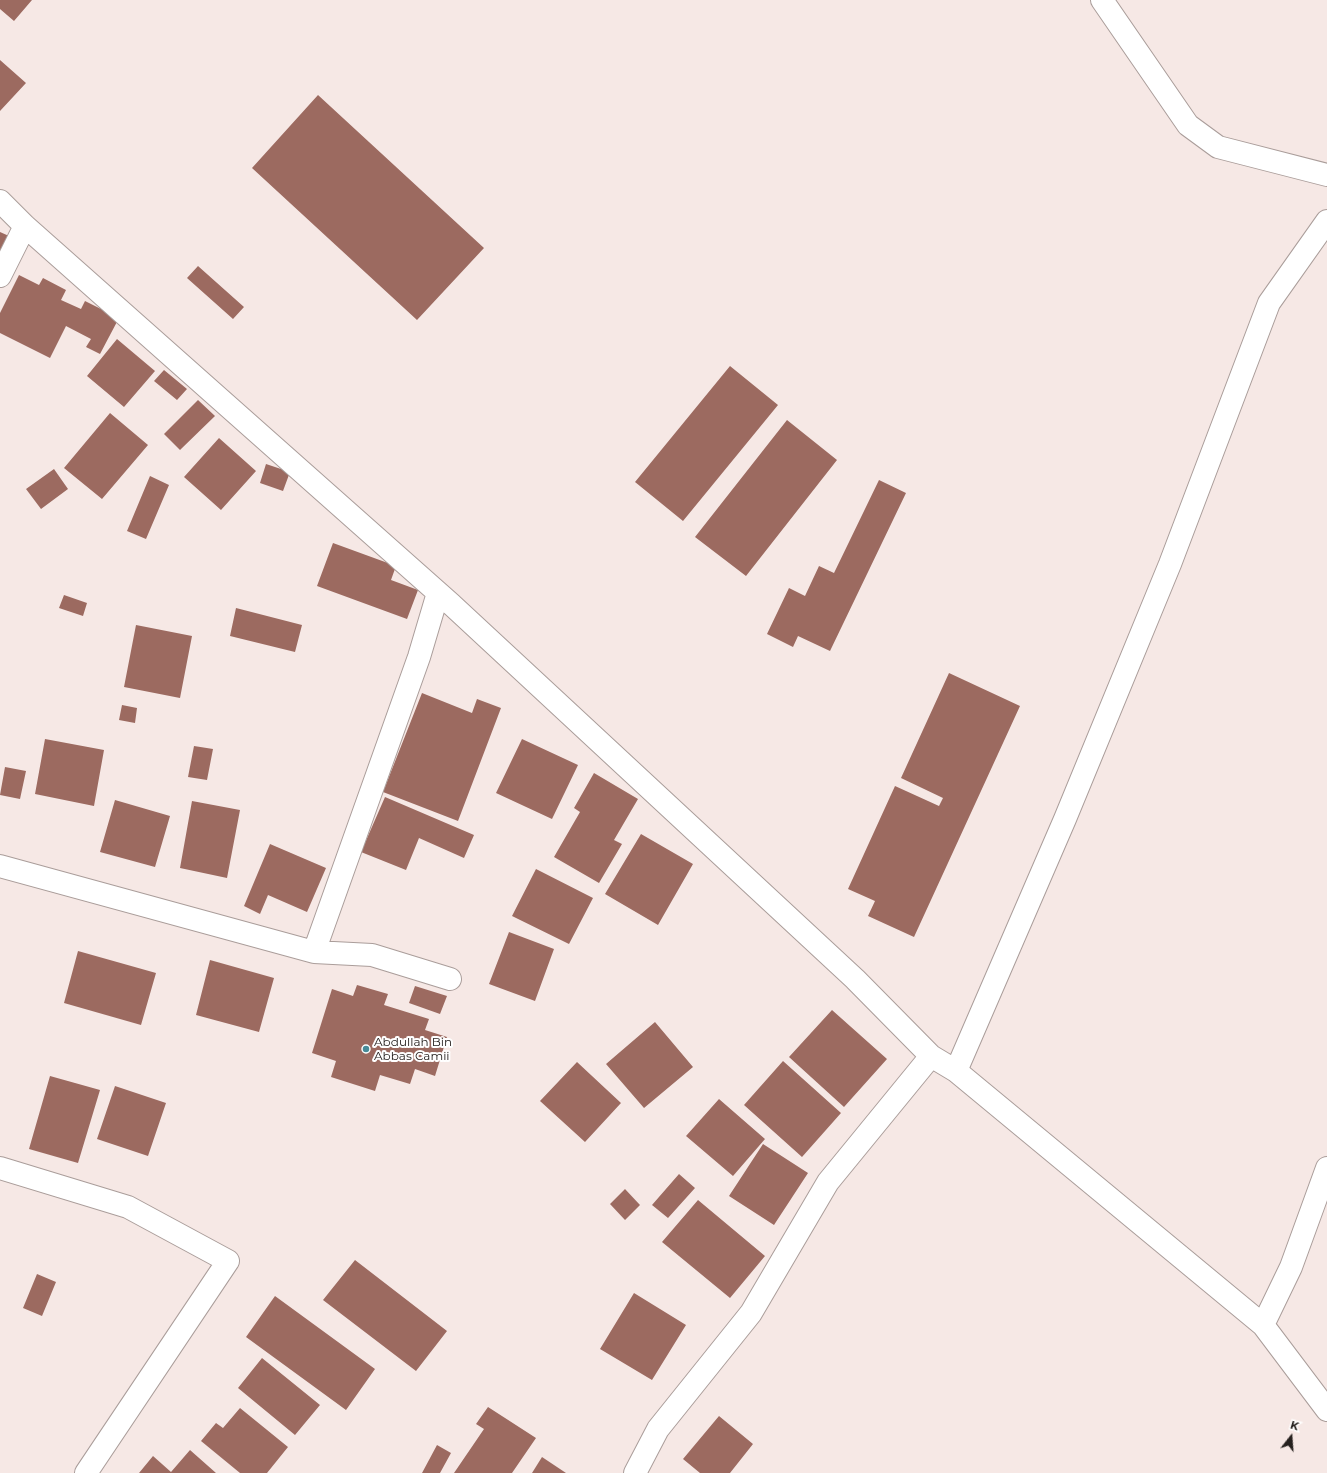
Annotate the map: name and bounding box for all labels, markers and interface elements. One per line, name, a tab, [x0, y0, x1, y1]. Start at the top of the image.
place label: Abdullah Bin Abbas Camii	[374, 1035, 452, 1063]
marker: Abdullah Bin Abbas Camii	[361, 1044, 371, 1054]
north arrow	[1271, 1417, 1311, 1457]
text: K	[1289, 1418, 1300, 1433]

